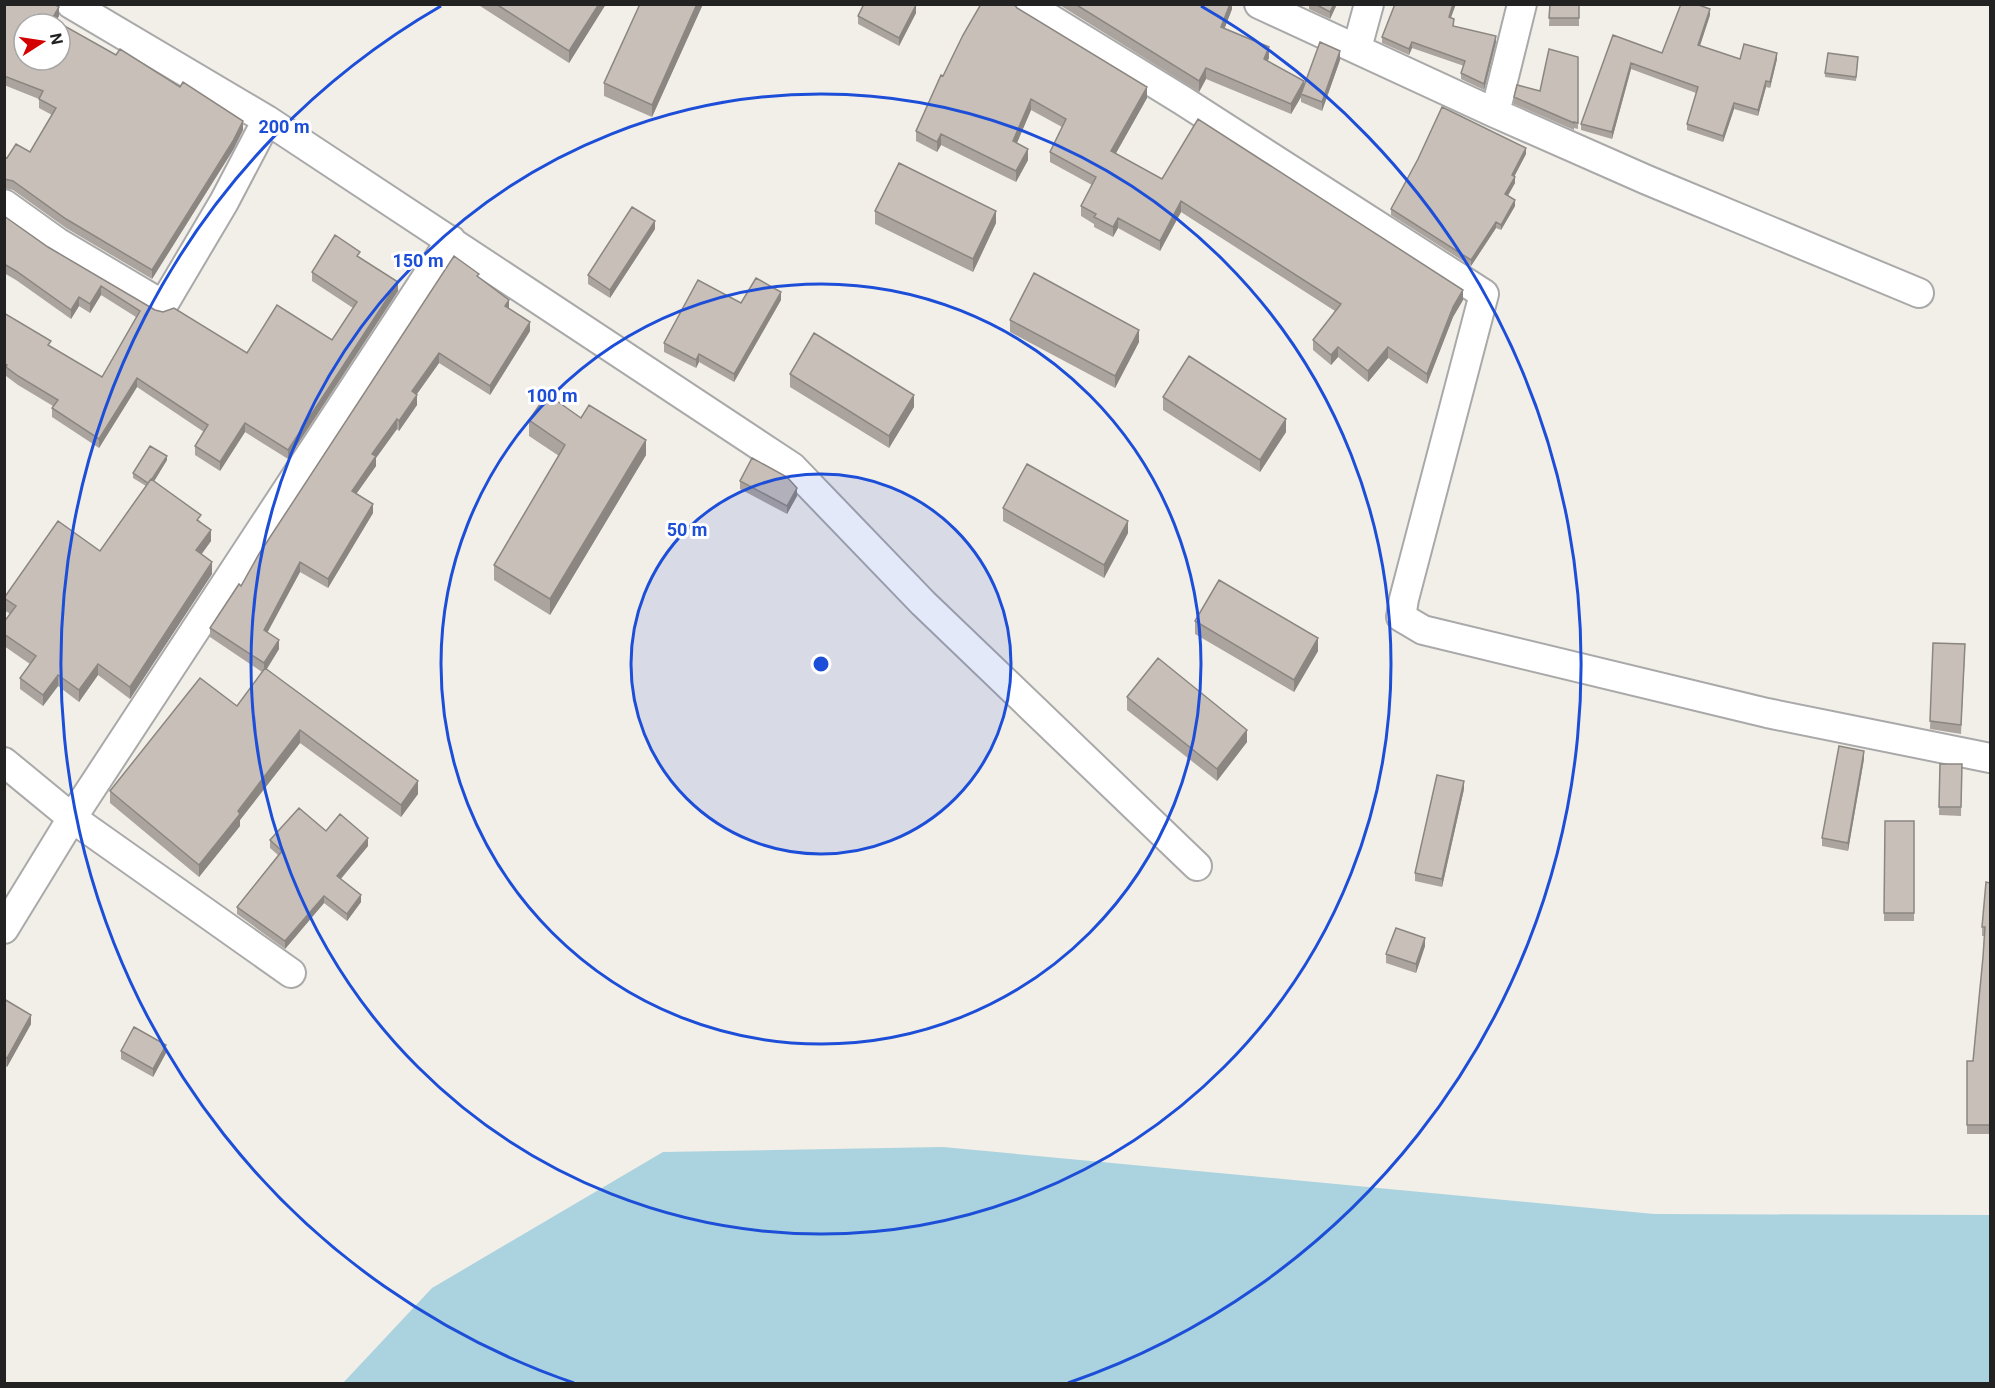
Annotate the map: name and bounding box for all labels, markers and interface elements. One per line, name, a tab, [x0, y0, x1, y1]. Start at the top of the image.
north arrow	[12, 12, 72, 72]
text: N	[46, 31, 67, 46]
text: 200 m	[258, 116, 310, 137]
text: 150 m	[392, 250, 444, 271]
text: 100 m	[526, 385, 578, 406]
text: 50 m	[667, 519, 707, 540]
centre of rings	[811, 654, 831, 674]

